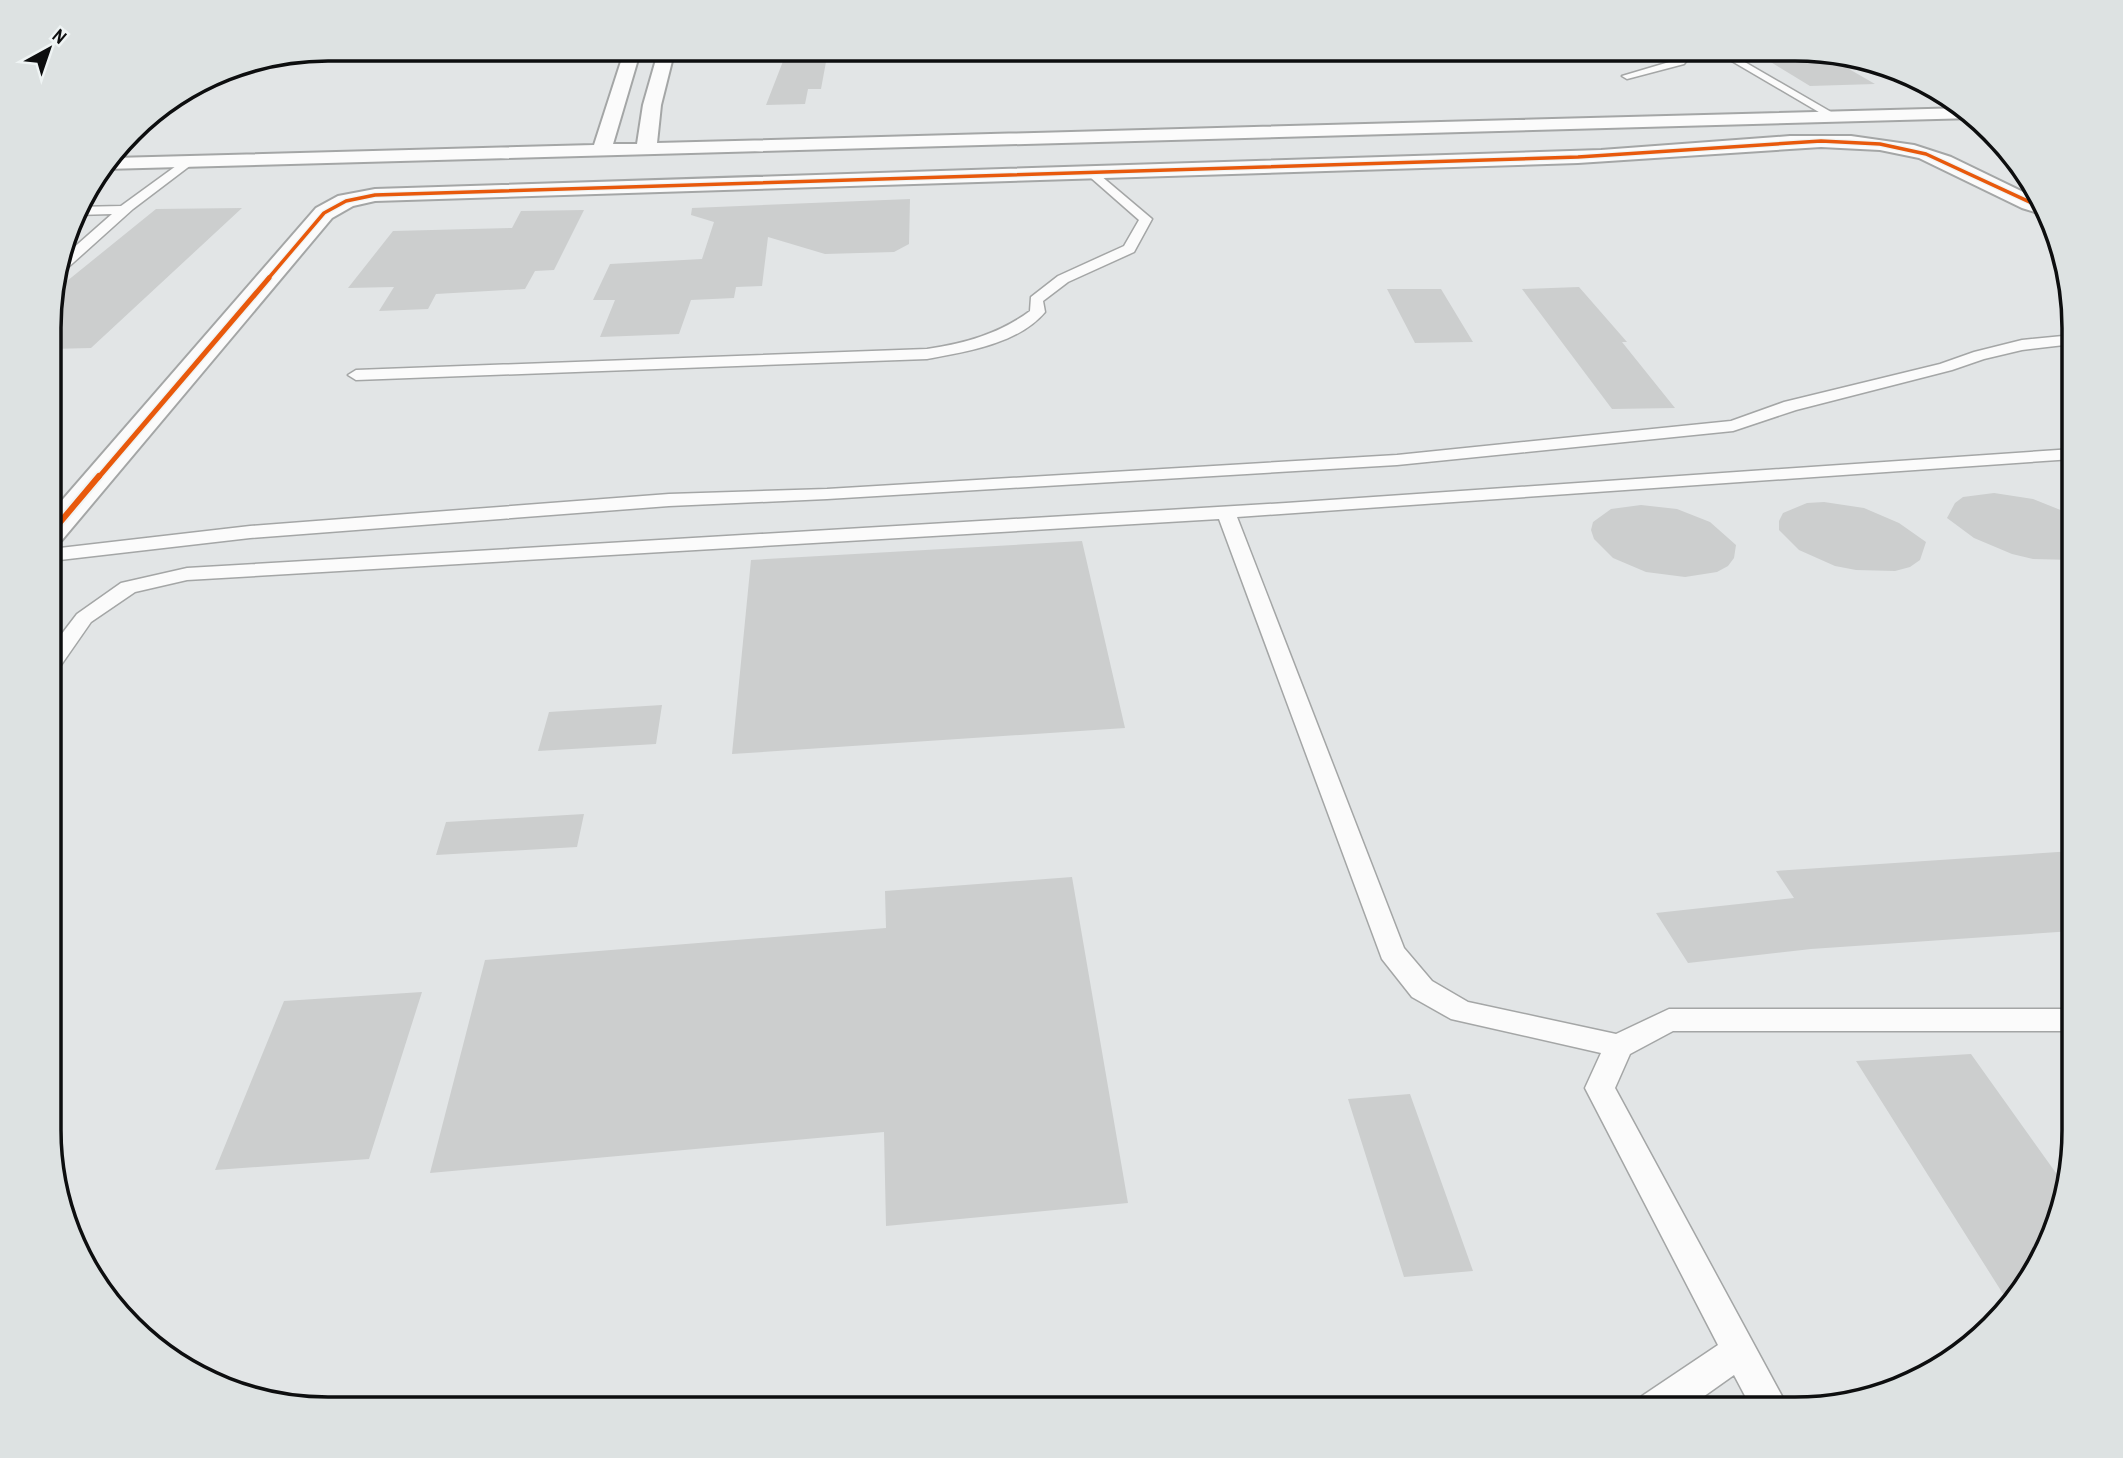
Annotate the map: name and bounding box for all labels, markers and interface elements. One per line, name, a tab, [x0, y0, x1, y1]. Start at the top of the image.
north arrow	[14, 14, 84, 84]
text: N	[47, 22, 73, 50]

